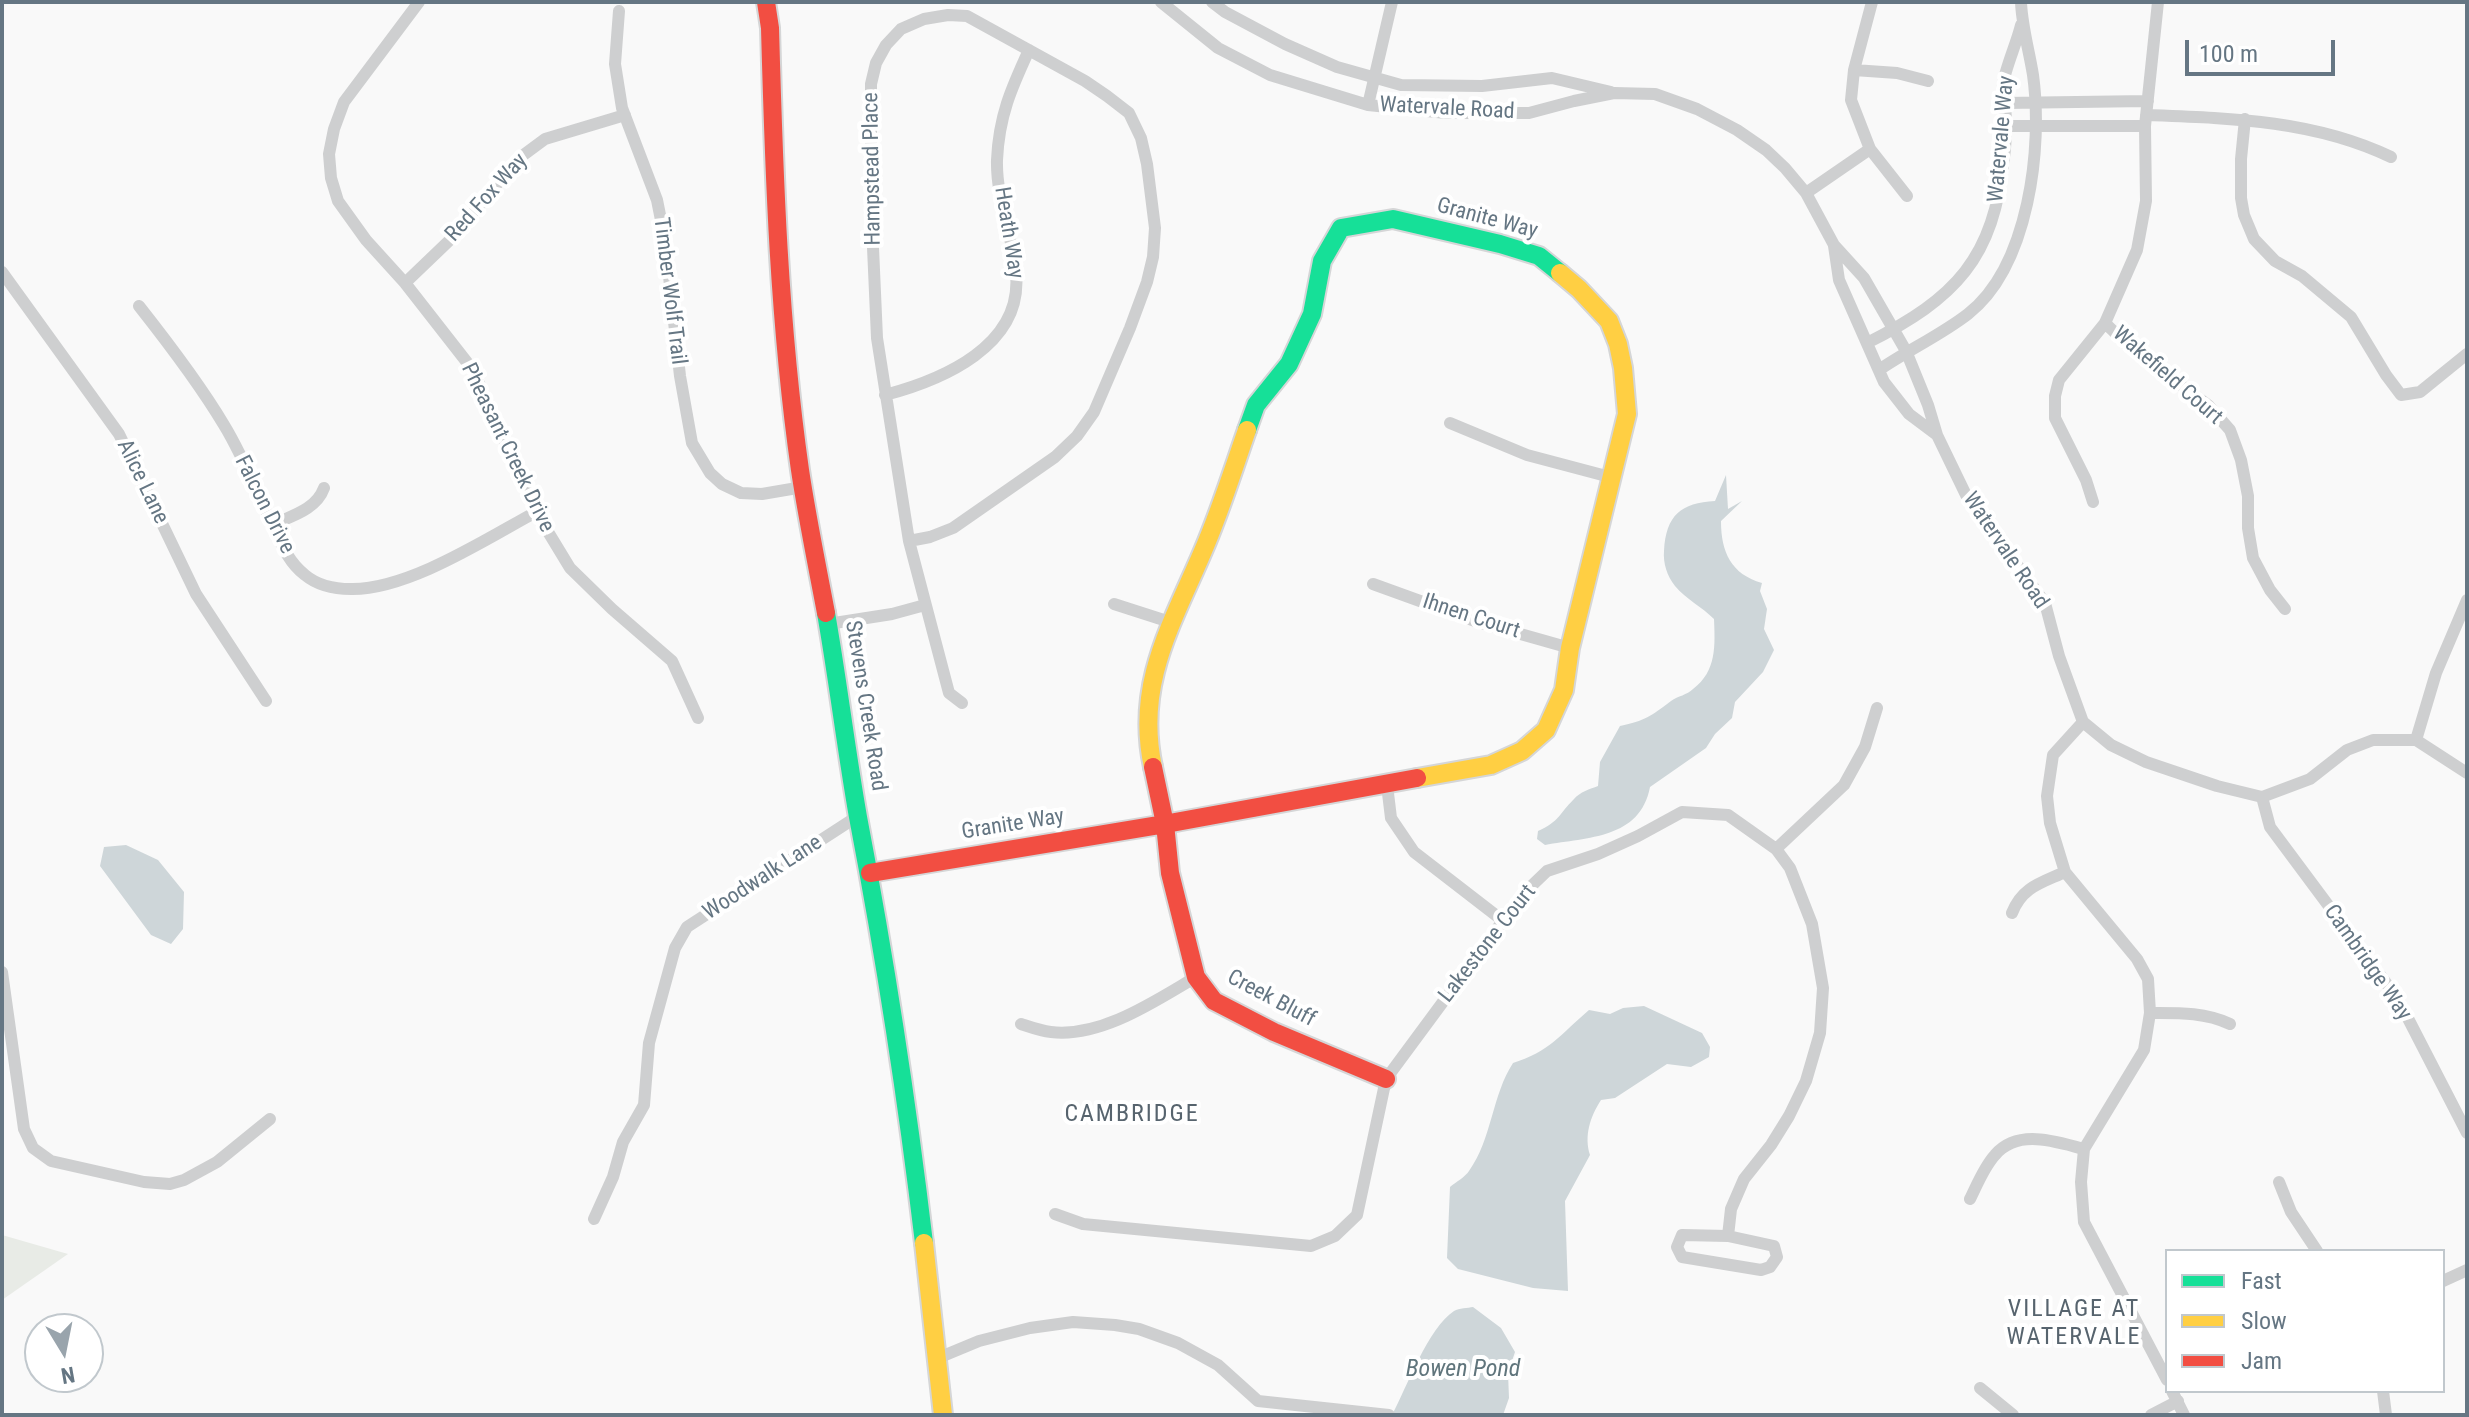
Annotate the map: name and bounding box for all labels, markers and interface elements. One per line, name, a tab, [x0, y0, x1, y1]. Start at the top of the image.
scale bar	[2189, 24, 2339, 74]
text: 100 m	[2199, 40, 2258, 68]
street label: Watervale Way	[1983, 75, 2021, 203]
street label: Hampstead Place	[858, 92, 888, 246]
street label: Watervale Road	[1379, 92, 1515, 126]
street label: Red Fox Way	[440, 148, 534, 248]
street label: Heath Way	[988, 185, 1028, 281]
street label: Granite Way	[1434, 193, 1540, 245]
street label: Timber Wolf Trail	[647, 216, 691, 366]
street label: Wakefield Court	[2107, 321, 2227, 431]
street label: Pheasant Creek Drive	[455, 359, 559, 537]
street label: Alice Lane	[110, 436, 174, 528]
street label: Falcon Drive	[228, 452, 300, 558]
street label: Watervale Road	[1956, 488, 2054, 614]
street label: Ihnen Court	[1419, 589, 1523, 645]
street label: Stevens Creek Road	[838, 619, 892, 793]
street label: Granite Way	[960, 804, 1066, 846]
street label: Woodwalk Lane	[699, 830, 827, 926]
street label: Lakestone Court	[1434, 880, 1542, 1008]
street label: Cambridge Way	[2317, 900, 2417, 1026]
street label: Creek Bluff	[1222, 965, 1320, 1033]
district label: CAMBRIDGE	[1064, 1101, 1200, 1129]
legend	[2165, 1249, 2445, 1393]
text: Fast	[2241, 1267, 2282, 1295]
district label: VILLAGE AT WATERVALE	[2007, 1296, 2141, 1352]
text: Slow	[2241, 1307, 2287, 1335]
north arrow	[24, 1313, 104, 1393]
text: Jam	[2241, 1347, 2282, 1375]
water label: Bowen Pond	[1406, 1356, 1520, 1384]
text: N	[59, 1362, 77, 1389]

